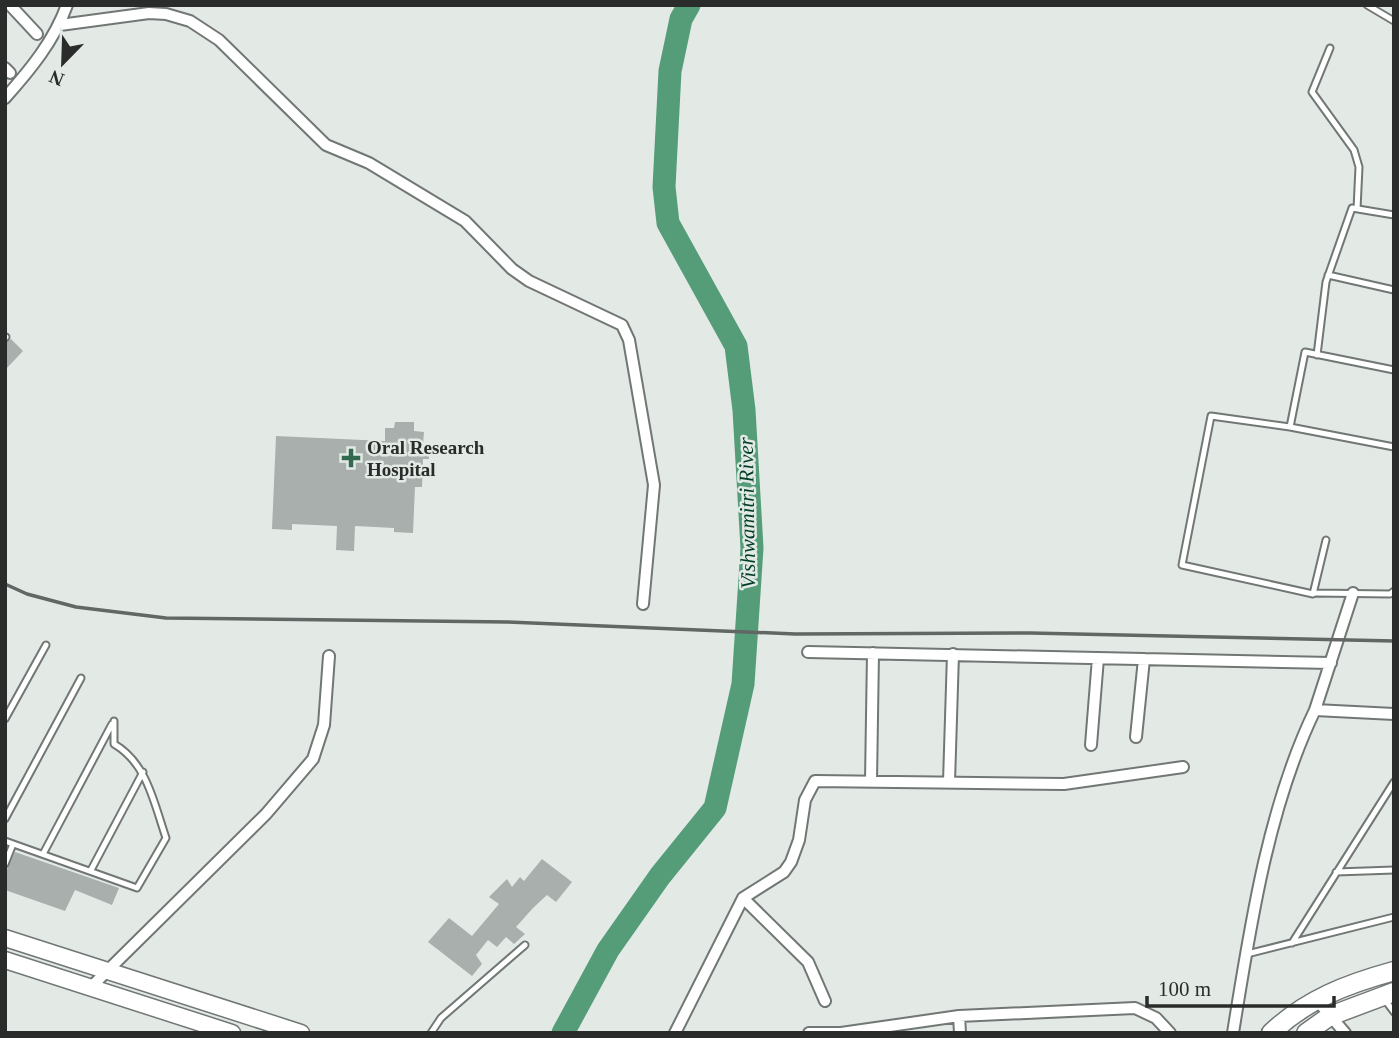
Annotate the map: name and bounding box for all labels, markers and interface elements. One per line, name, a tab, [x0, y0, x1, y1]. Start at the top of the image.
north arrow	[28, 28, 98, 98]
text: N	[46, 66, 67, 91]
water label: Vishwamitri River	[734, 436, 760, 589]
place label: Oral Research Hospital	[367, 437, 485, 480]
marker: Oral Research Hospital	[341, 448, 361, 468]
scale bar	[1147, 964, 1334, 1008]
text: 100 m	[1158, 977, 1211, 1001]

